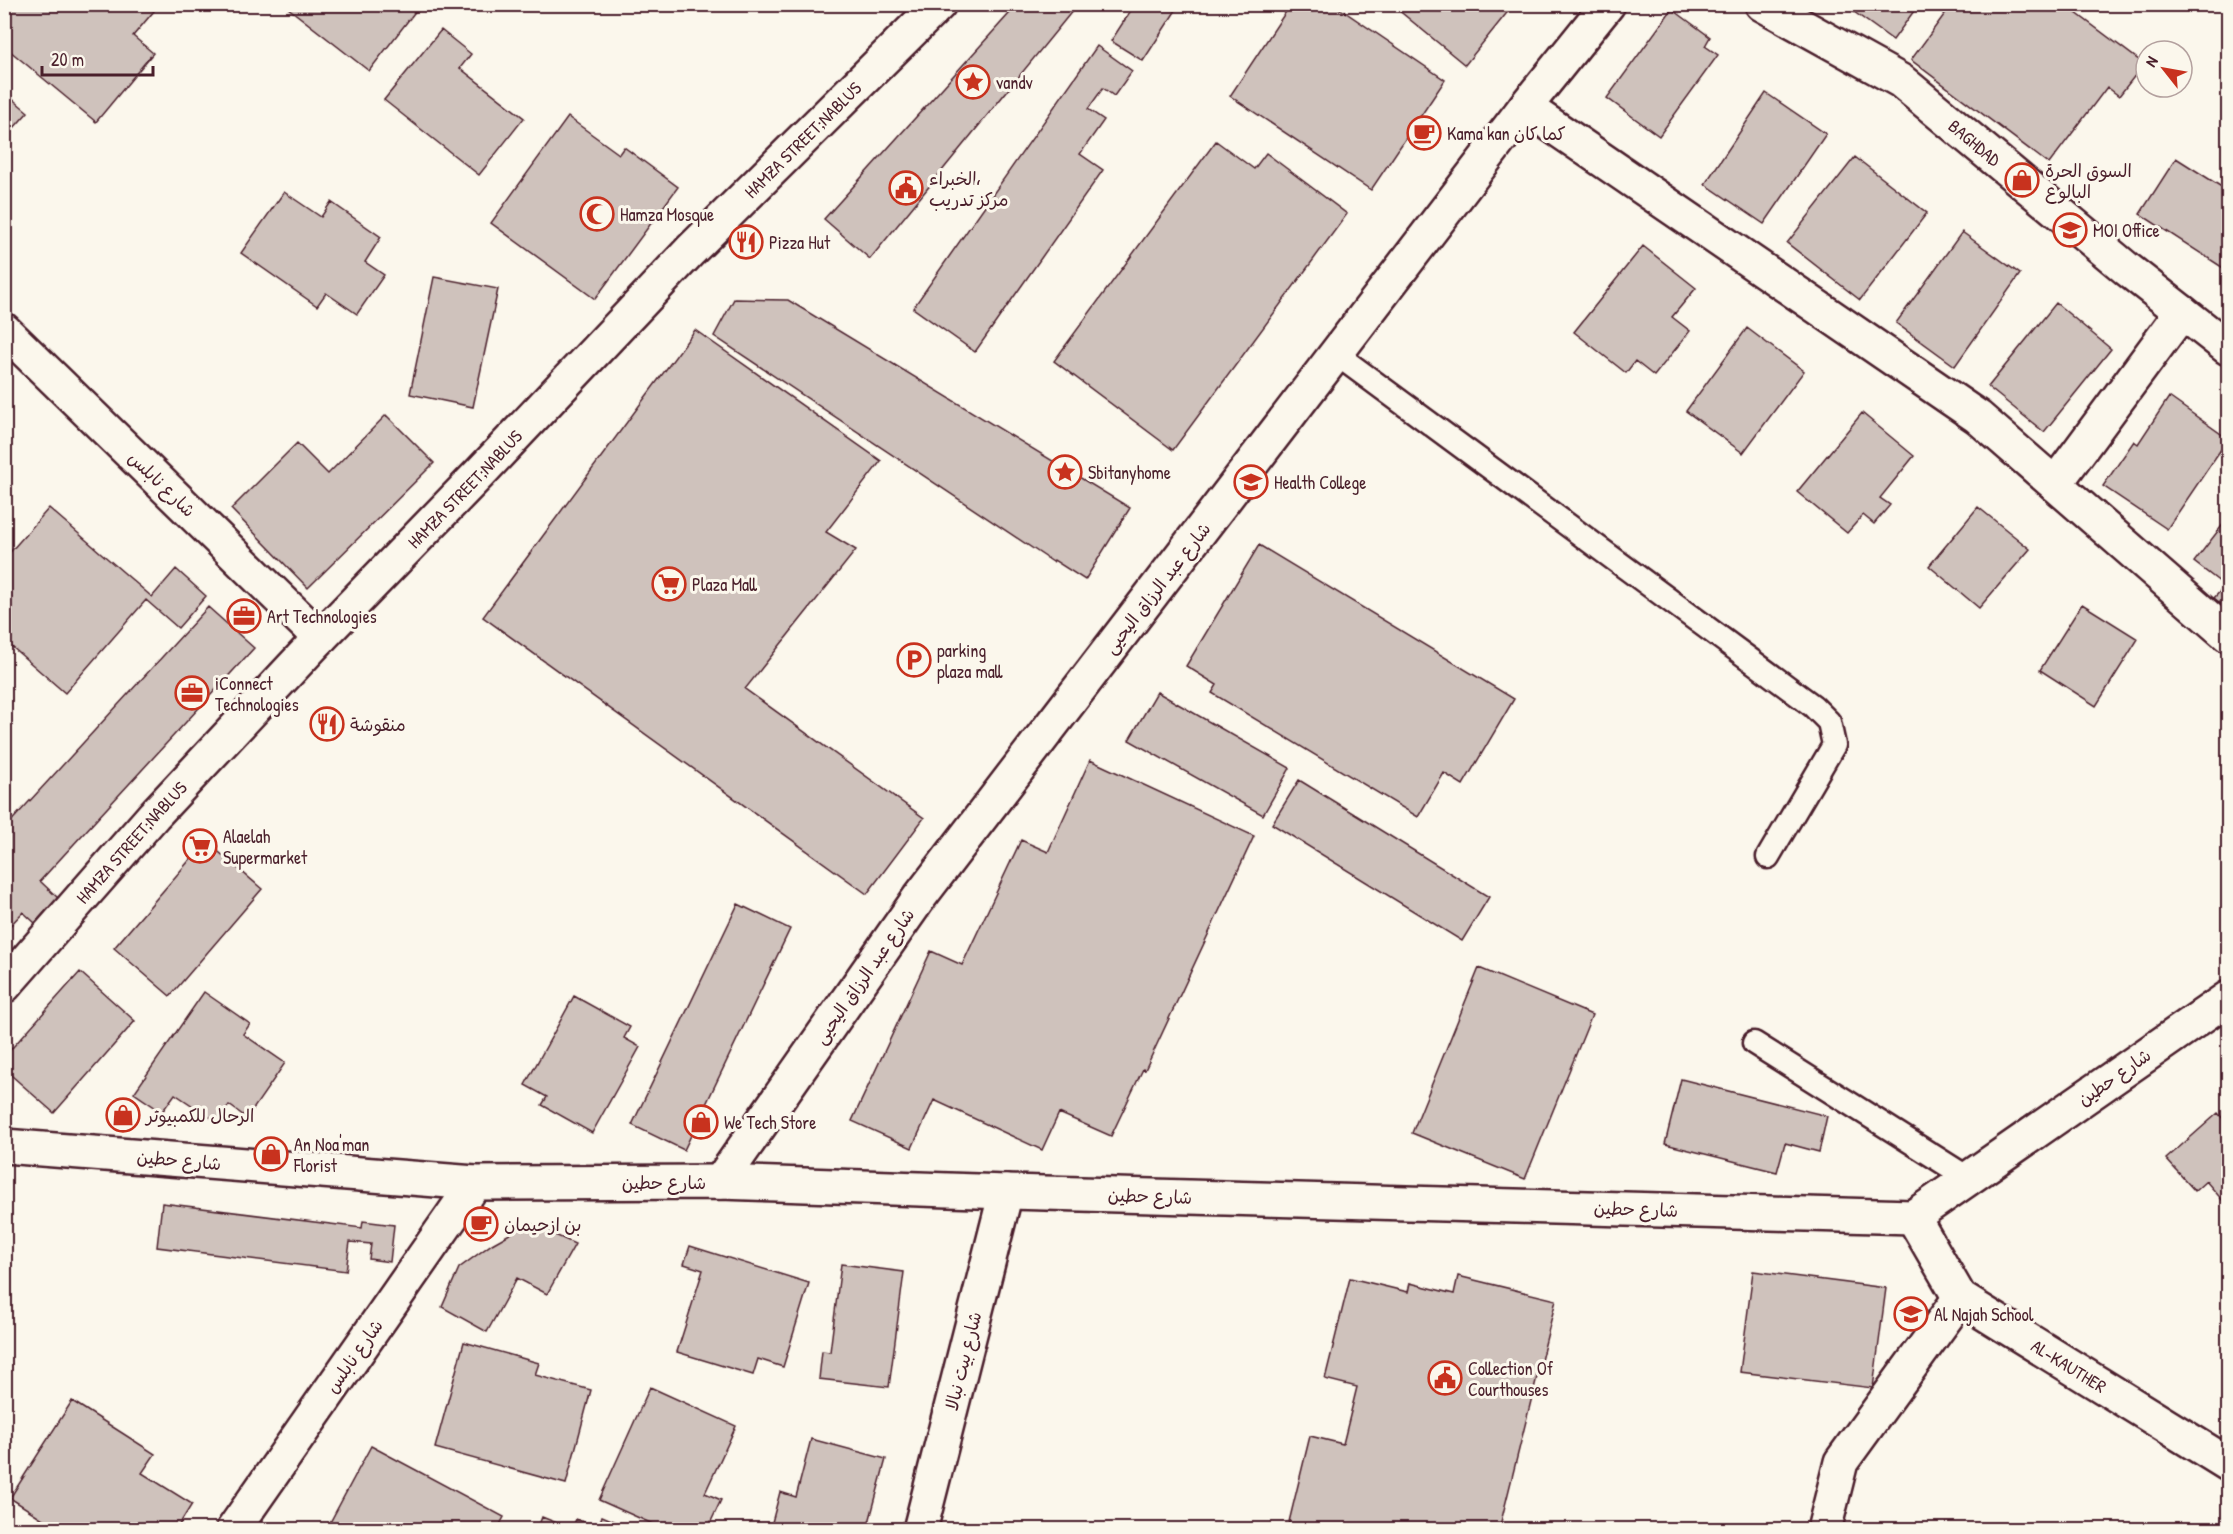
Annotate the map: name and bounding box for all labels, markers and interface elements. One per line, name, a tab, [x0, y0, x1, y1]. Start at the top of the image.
scale bar	[42, 39, 153, 77]
north arrow	[2134, 39, 2194, 99]
text: 20 m	[51, 47, 84, 72]
text: N	[2140, 52, 2163, 71]
place icon: vandv	[955, 64, 991, 100]
place label: vandv	[996, 70, 1033, 95]
street label: HAMZA STREET;NABLUS	[738, 76, 867, 203]
street label: BAGHDAD	[1943, 113, 2007, 172]
cafe icon: Kama kan كما كان	[1406, 115, 1442, 151]
place label: Kama kan كما كان	[1447, 121, 1566, 146]
place label: السوق الحرة البالوع	[2045, 158, 2132, 204]
shop icon: السوق الحرة البالوع	[2004, 162, 2040, 198]
place label: الخبراء، مركز تدريب	[929, 166, 1009, 212]
public building icon: الخبراء، مركز تدريب	[888, 170, 924, 206]
mosque icon: Hamza Mosque	[579, 196, 615, 232]
place label: Hamza Mosque	[620, 202, 714, 227]
school or university icon: MOI Office	[2052, 212, 2088, 248]
place label: MOI Office	[2093, 218, 2160, 243]
restaurant icon: Pizza Hut	[728, 224, 764, 260]
place label: Pizza Hut	[769, 230, 831, 255]
street label: HAMZA STREET;NABLUS	[401, 424, 528, 553]
street label: شارع نابلس	[123, 446, 201, 522]
place icon: Sbitanyhome	[1047, 454, 1083, 490]
place label: Sbitanyhome	[1088, 460, 1171, 485]
school or university icon: Health College	[1233, 464, 1269, 500]
place label: Health College	[1274, 470, 1367, 495]
street label: شارع عبد الرزاق اليحيى	[1098, 517, 1216, 659]
supermarket icon: Plaza Mall	[651, 566, 687, 602]
place label: Plaza Mall	[692, 572, 757, 597]
office icon: Art Technologies	[226, 598, 262, 634]
place label: Art Technologies	[267, 604, 377, 629]
place label: parking plaza mall	[937, 638, 1003, 684]
parking icon: parking plaza mall	[896, 642, 932, 678]
place label: iConnect Technologies	[215, 671, 299, 717]
office icon: iConnect Technologies	[174, 675, 210, 711]
restaurant icon: منقوشة	[309, 706, 345, 742]
place label: منقوشة	[350, 712, 406, 737]
street label: HAMZA STREET;NABLUS	[70, 775, 192, 908]
place label: Alaelah Supermarket	[223, 824, 308, 870]
supermarket icon: Alaelah Supermarket	[182, 828, 218, 864]
street label: شارع عبد الرزاق اليحيى	[808, 903, 920, 1049]
street label: شارع حطين	[2072, 1043, 2156, 1111]
shop icon: الرحال للكمبيوتر	[105, 1097, 141, 1133]
place label: الرحال للكمبيوتر	[144, 1103, 254, 1128]
shop icon: We Tech Store	[683, 1104, 719, 1140]
place label: We Tech Store	[724, 1110, 816, 1135]
place label: An Noa'man Florist	[293, 1132, 369, 1178]
shop icon: An Noa'man Florist	[253, 1136, 289, 1172]
street label: شارع حطين	[136, 1144, 222, 1176]
street label: شارع حطين	[622, 1170, 706, 1195]
street label: شارع حطين	[1107, 1182, 1193, 1210]
street label: شارع حطين	[1593, 1195, 1679, 1223]
cafe icon: بن ازحيمان	[463, 1206, 499, 1242]
place label: بن ازحيمان	[504, 1212, 581, 1237]
school or university icon: Al Najah School	[1893, 1296, 1929, 1332]
place label: Al Najah School	[1934, 1302, 2034, 1327]
street label: شارع بيت نبالا	[939, 1309, 987, 1413]
street label: شارع نابلس	[319, 1314, 389, 1398]
street label: AL-KAUTHER	[2027, 1333, 2111, 1398]
place label: Collection Of Courthouses	[1468, 1356, 1554, 1402]
public building icon: Collection Of Courthouses	[1427, 1360, 1463, 1396]

